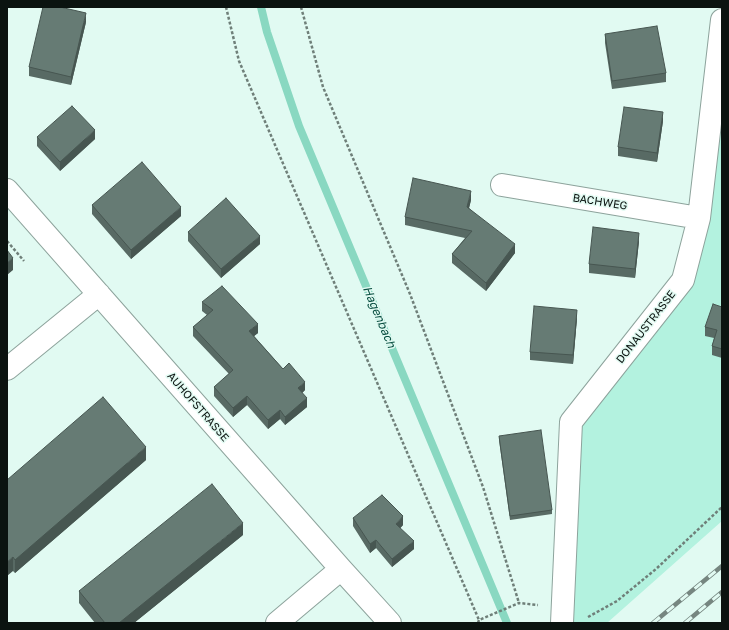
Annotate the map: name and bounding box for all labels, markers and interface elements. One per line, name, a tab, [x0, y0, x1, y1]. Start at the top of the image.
street label: BACHWEG	[572, 191, 628, 213]
water label: Hagenbach	[360, 284, 398, 350]
street label: DONAUSTRASSE	[614, 288, 678, 366]
street label: AUHOFSTRASSE	[164, 370, 232, 444]

